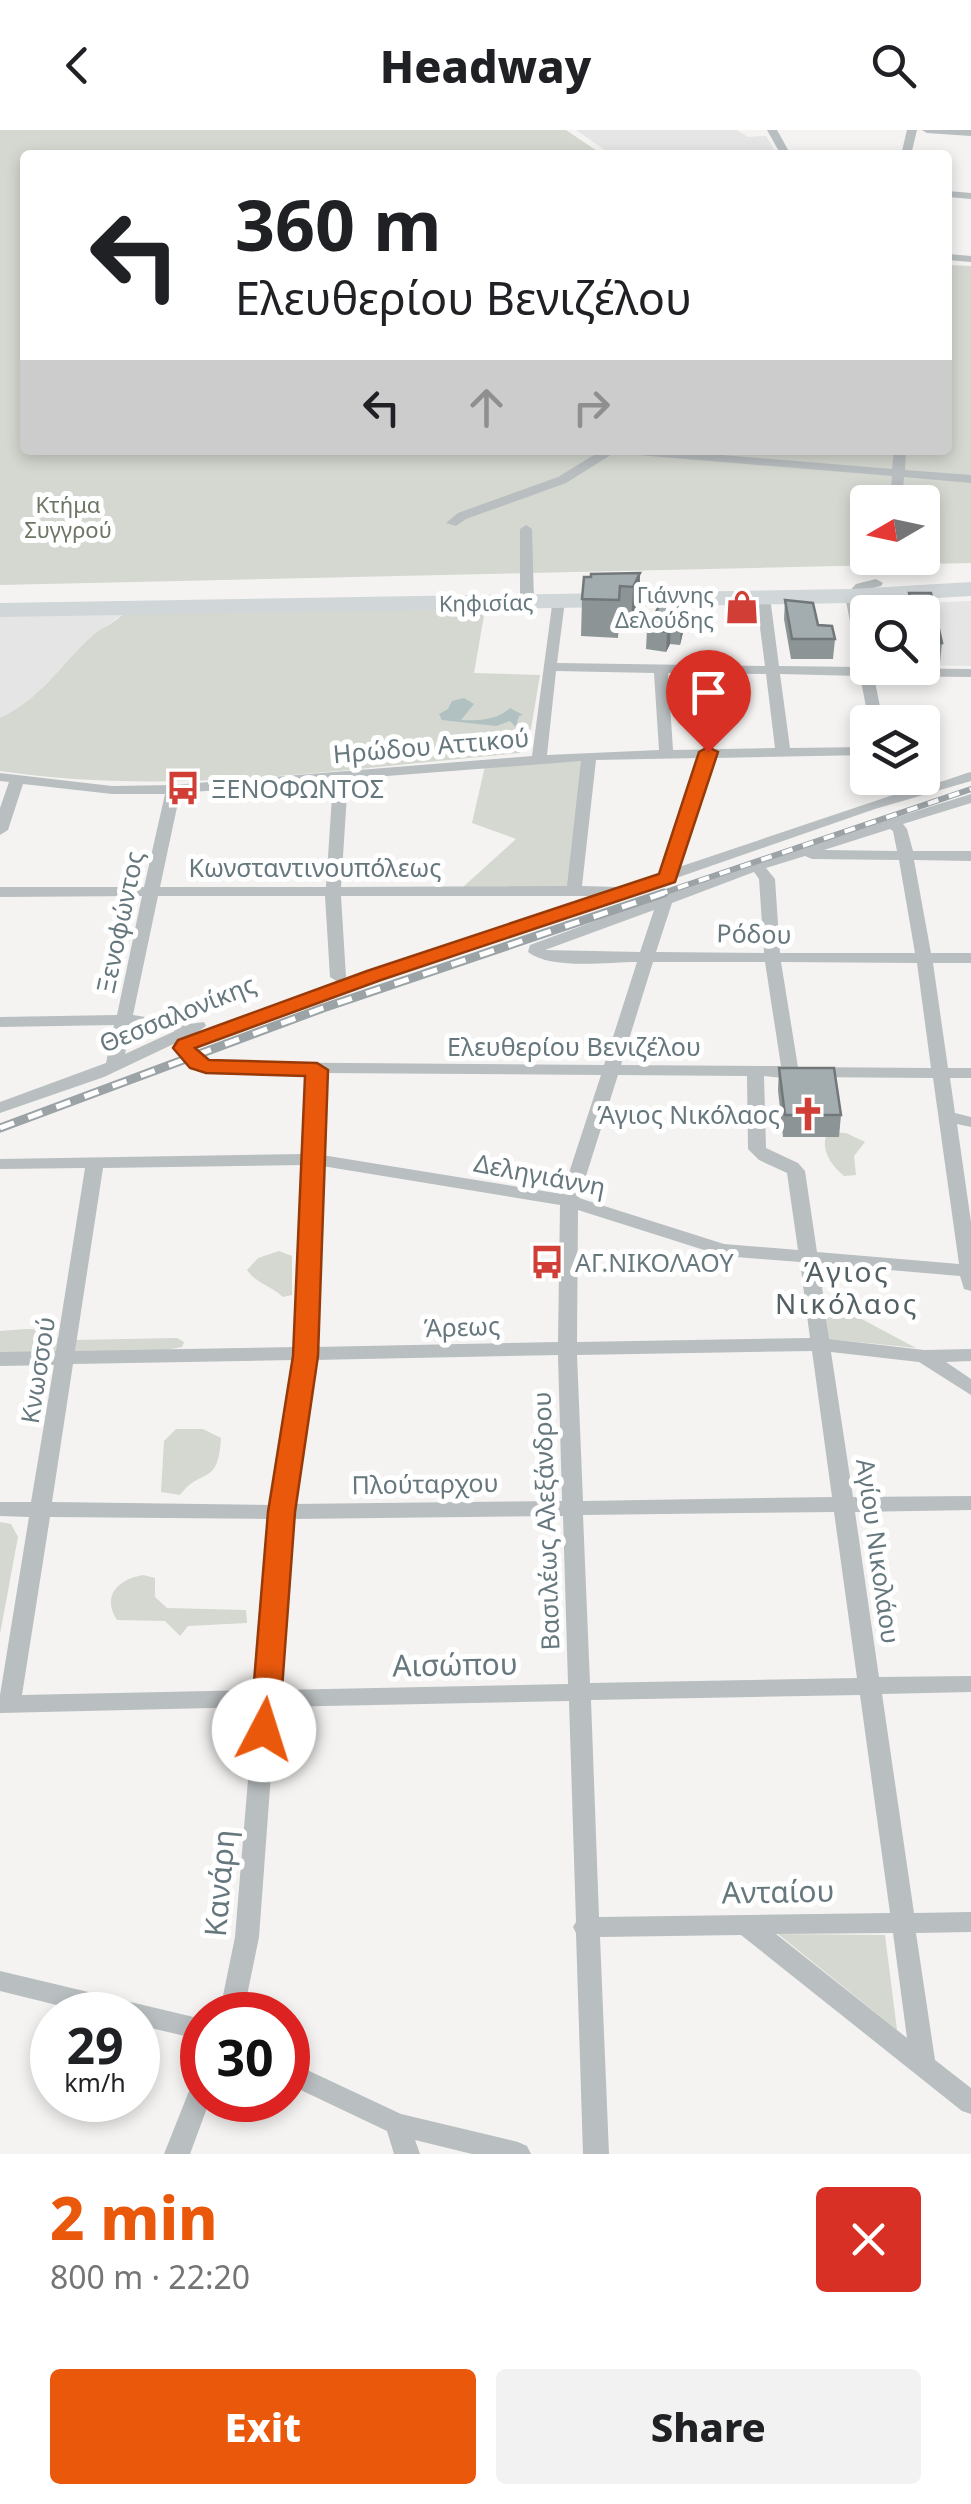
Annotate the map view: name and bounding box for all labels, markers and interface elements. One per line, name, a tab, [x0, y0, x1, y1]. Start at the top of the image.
text: Headway	[380, 35, 591, 96]
icon: back	[50, 38, 105, 93]
icon: search	[866, 38, 921, 93]
text: 360 m	[235, 176, 442, 272]
icon: left	[70, 190, 200, 320]
text: Ελευθερίου Βενιζέλου	[235, 267, 692, 328]
icon: left	[354, 380, 409, 435]
icon: ahead	[459, 380, 514, 435]
icon: right	[564, 380, 619, 435]
north arrow	[850, 485, 940, 575]
map controls	[850, 485, 940, 795]
park label: Κτήμα Συγγρού	[24, 489, 112, 544]
place label: Γιάννης Δελούδης	[615, 579, 714, 634]
street label: Κηφισίας	[439, 586, 533, 618]
shop icon: Γιάννης Δελούδης	[723, 588, 761, 626]
button: search	[850, 595, 940, 685]
pin	[666, 650, 751, 753]
icon: arrive	[681, 665, 736, 720]
button: layers	[850, 705, 940, 795]
street label: Ηρώδου Αττικού	[331, 719, 531, 771]
bus stop icon: ΞΕΝΟΦΩΝΤΟΣ	[164, 769, 202, 807]
place label: ΞΕΝΟΦΩΝΤΟΣ	[211, 771, 384, 805]
street label: Ξενοφώντος	[87, 848, 151, 996]
street label: Κωνσταντινουπόλεως	[189, 850, 441, 884]
street label: Ρόδου	[716, 915, 792, 951]
street label: Θεσσαλονίκης	[94, 966, 260, 1060]
street label: Ελευθερίου Βενιζέλου	[447, 1029, 701, 1063]
church icon: Άγιος Νικόλαος	[789, 1095, 827, 1133]
place label: Άγιος Νικόλαος	[597, 1097, 780, 1131]
street label: Δεληγιάννη	[472, 1145, 608, 1203]
bus stop icon: ΑΓ.ΝΙΚΟΛΑΟΥ	[528, 1243, 566, 1281]
place label: ΑΓ.ΝΙΚΟΛΑΟΥ	[575, 1245, 735, 1279]
district label: Άγιος Νικόλαος	[775, 1252, 919, 1322]
street label: Άρεως	[423, 1308, 501, 1344]
street label: Κνωσσού	[12, 1314, 62, 1426]
street label: Βασιλέως Αλεξάνδρου	[523, 1391, 567, 1651]
street label: Αγίου Νικολάου	[849, 1456, 909, 1646]
street label: Πλούταρχου	[351, 1465, 499, 1501]
street label: Αισώπου	[392, 1642, 518, 1686]
position arrow	[212, 1678, 316, 1782]
street label: Κανάρη	[194, 1828, 244, 1938]
street label: Ανταίου	[721, 1870, 835, 1912]
speed limit sign: 30	[180, 1992, 310, 2122]
text: 29	[66, 2011, 124, 2079]
text: km/h	[64, 2065, 126, 2099]
text: 2 min	[50, 2176, 218, 2258]
button: close	[816, 2187, 921, 2292]
text: 800 m · 22:20	[50, 2255, 250, 2298]
button: Exit	[50, 2369, 476, 2484]
button: Share	[496, 2369, 921, 2484]

